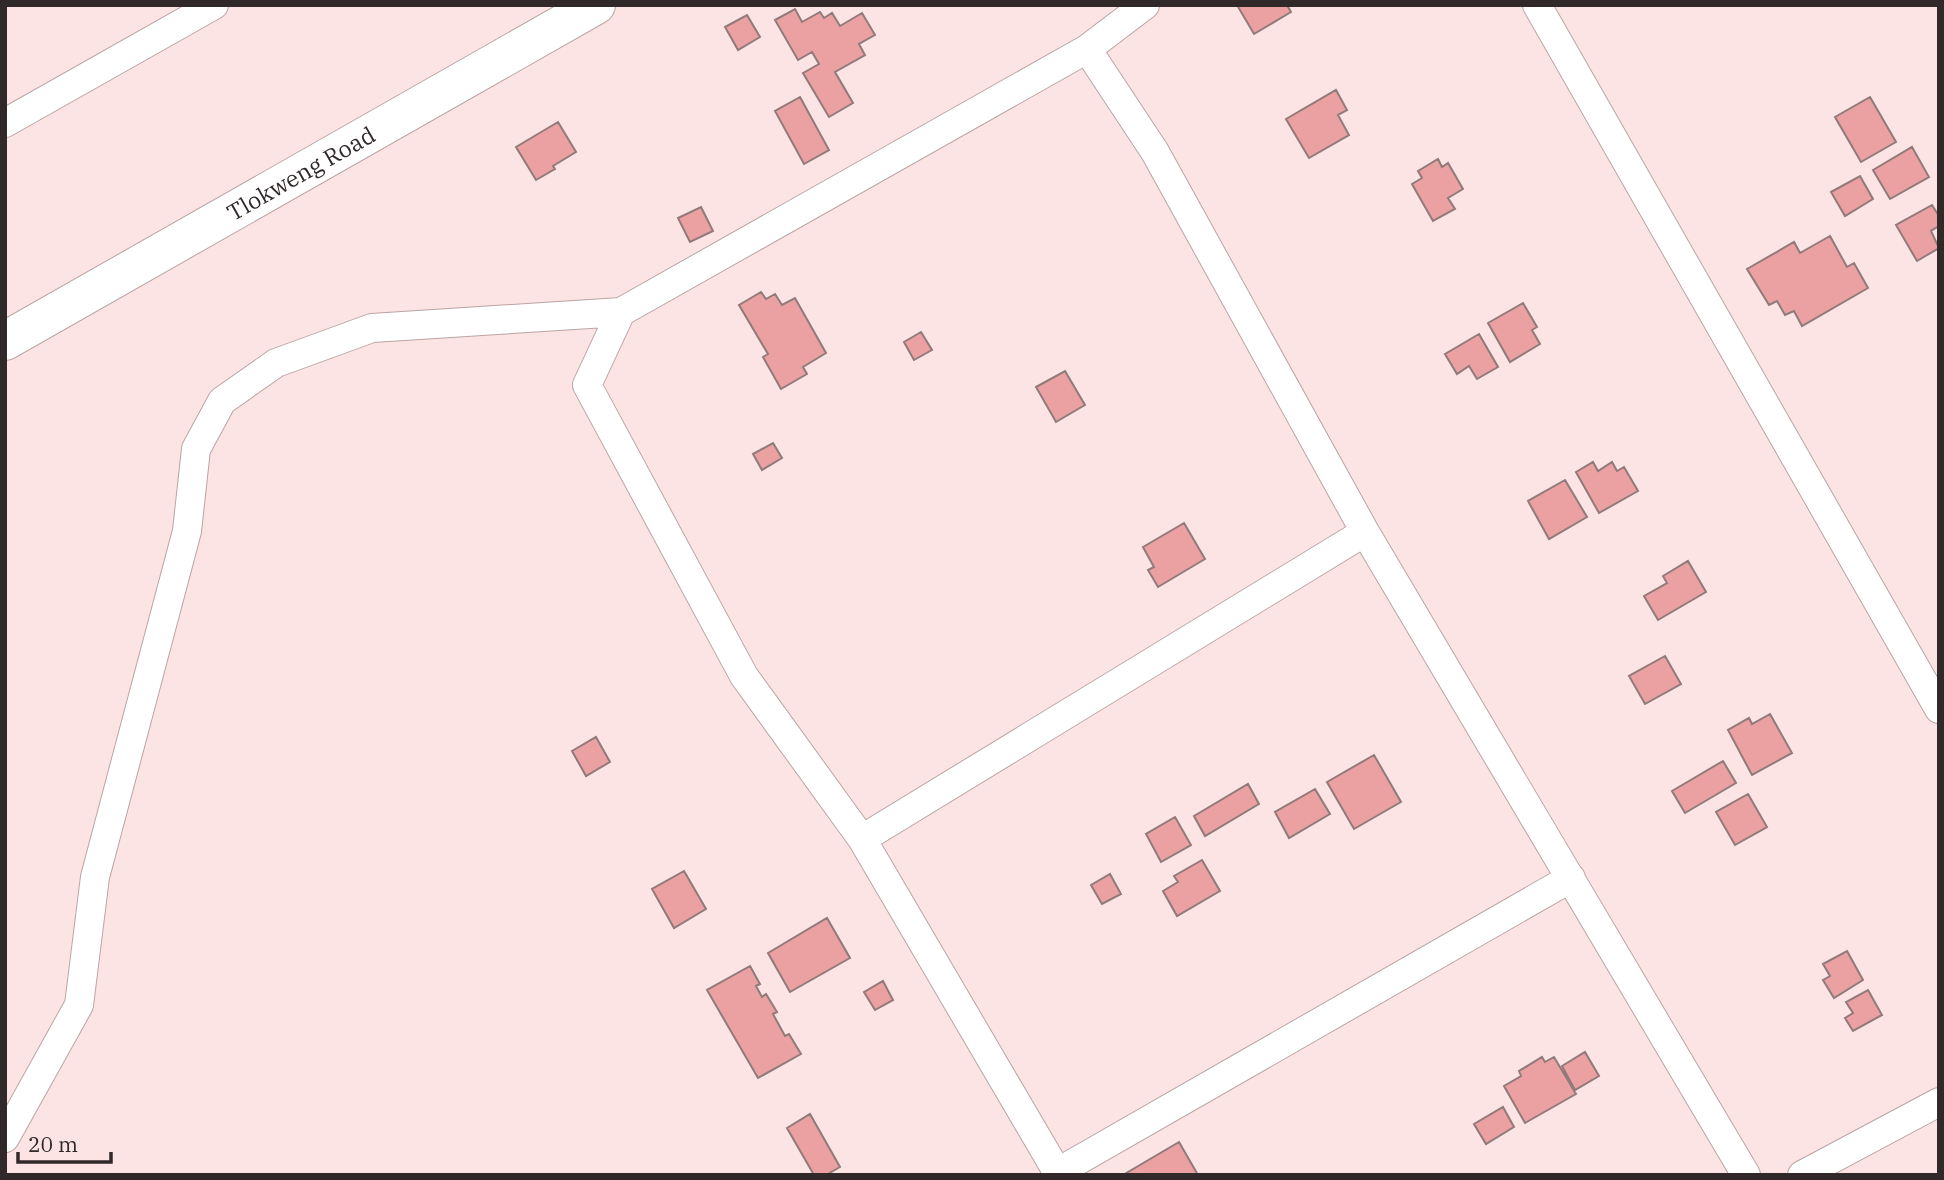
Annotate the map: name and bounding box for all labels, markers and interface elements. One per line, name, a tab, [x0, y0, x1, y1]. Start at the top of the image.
street label: Tlokweng Road	[221, 119, 380, 227]
scale bar	[18, 1120, 110, 1164]
text: 20 m	[28, 1130, 78, 1158]

